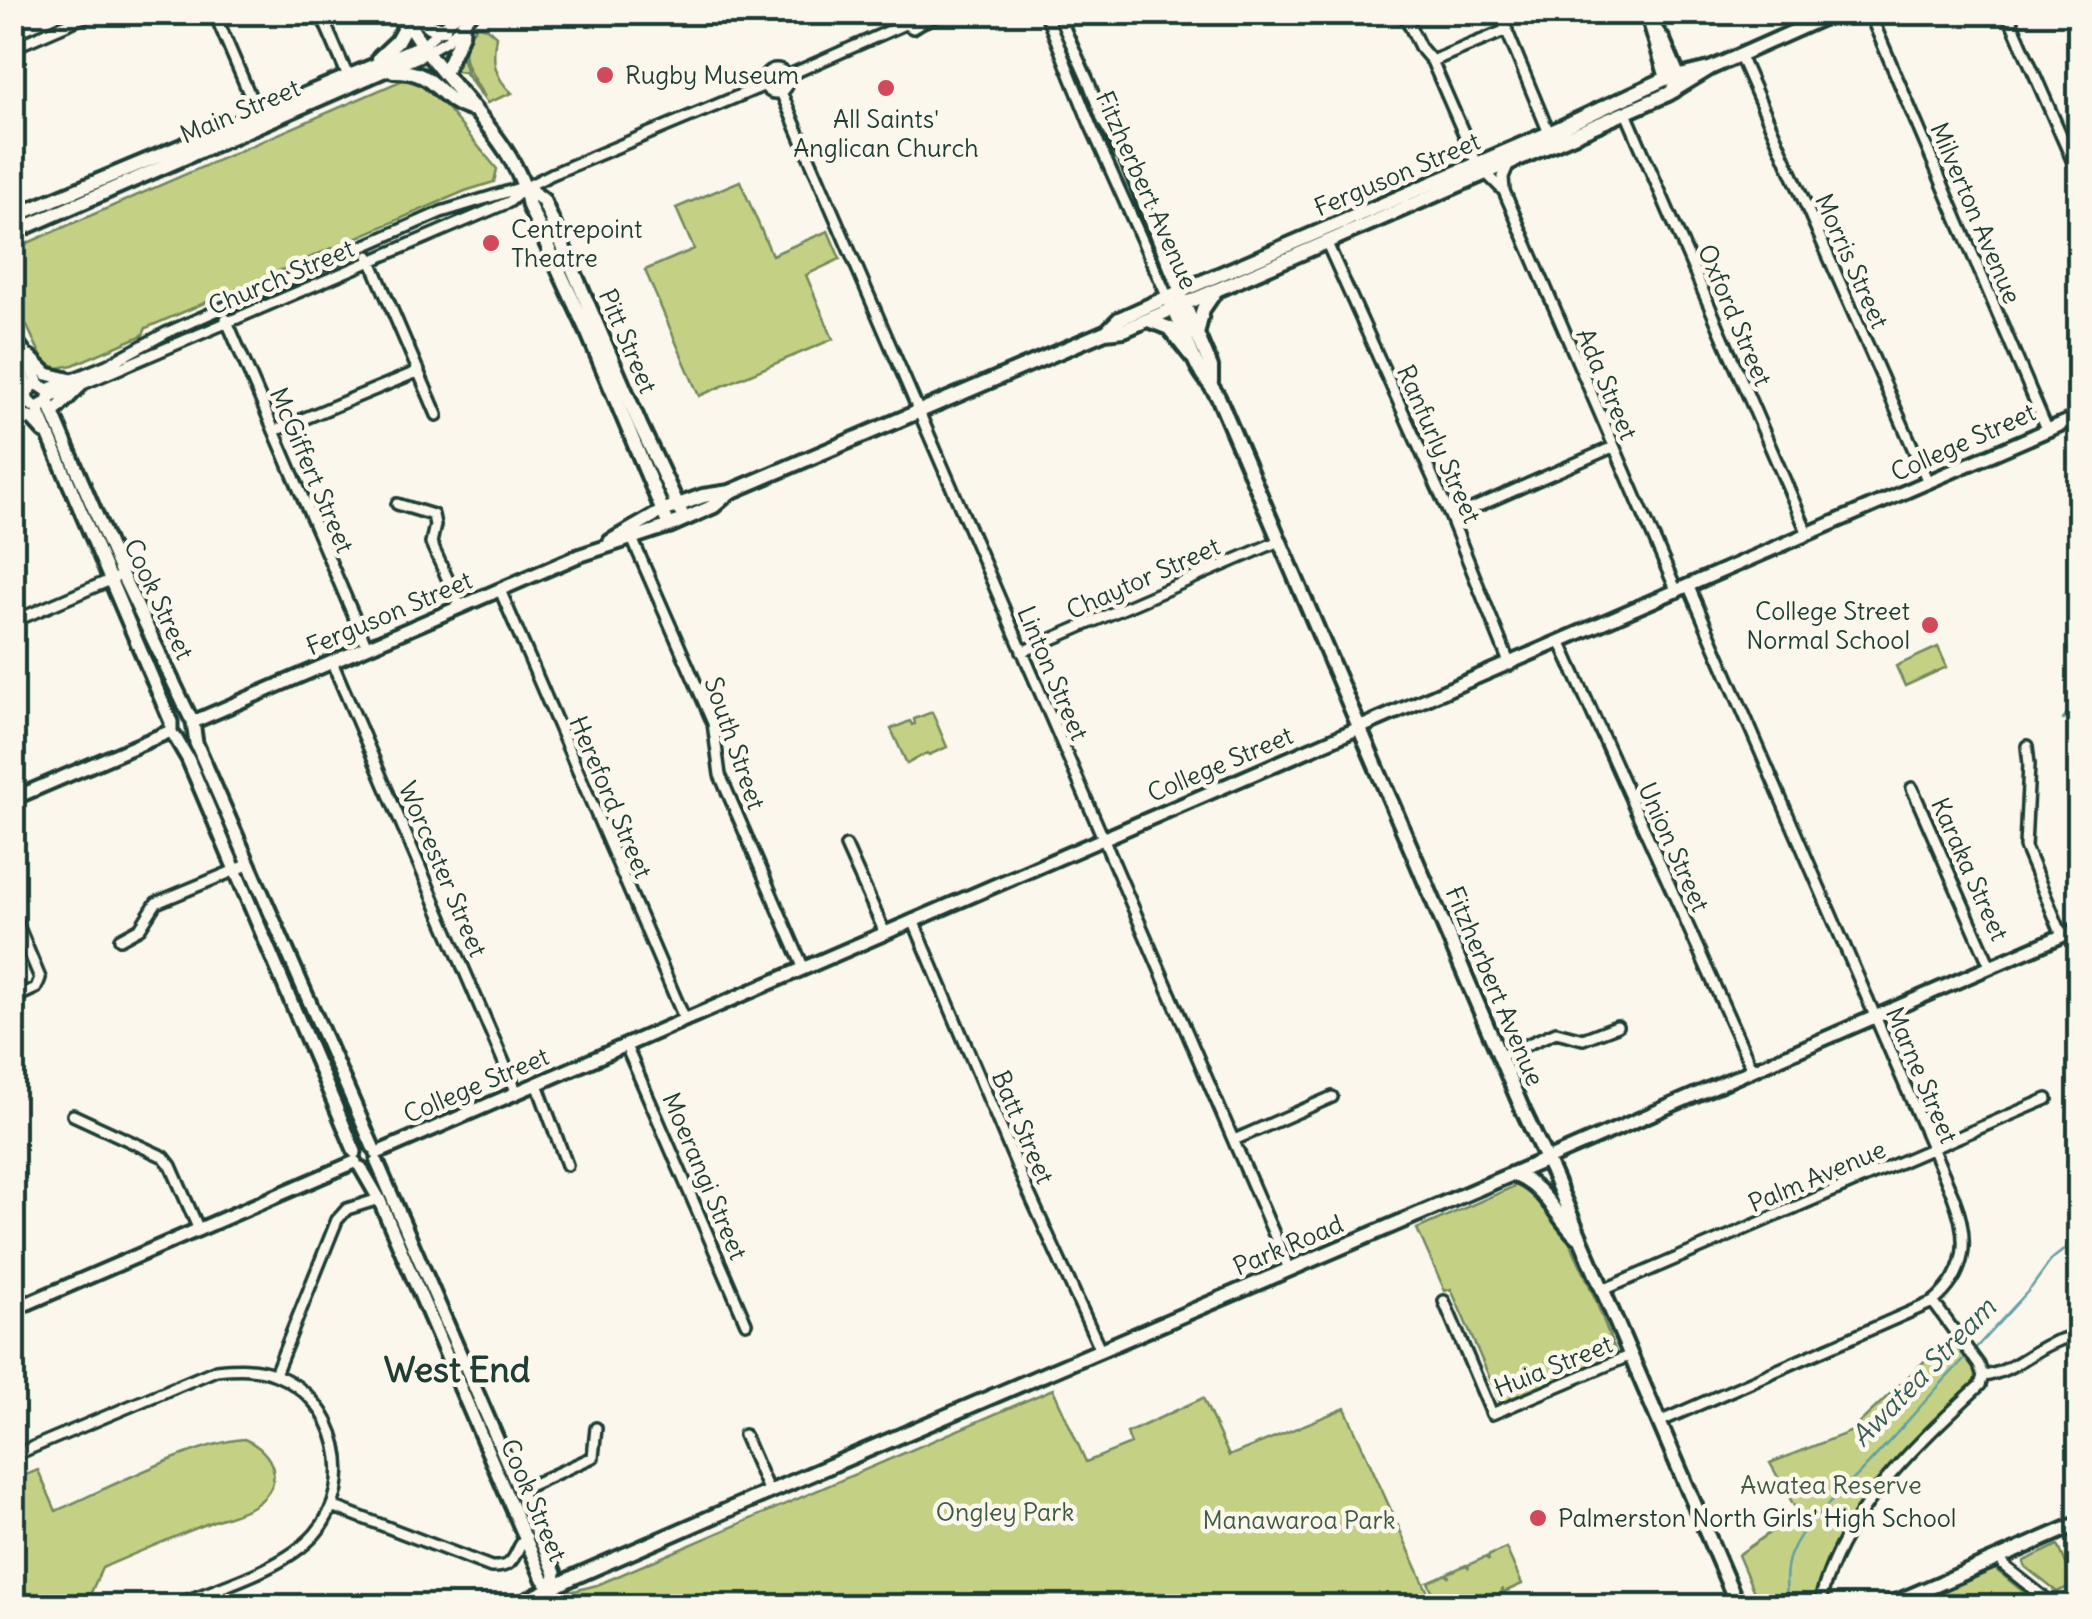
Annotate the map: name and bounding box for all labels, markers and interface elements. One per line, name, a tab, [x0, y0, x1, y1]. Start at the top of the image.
place label: Rugby Museum	[625, 59, 799, 91]
marker: Rugby Museum	[594, 64, 616, 86]
street label: Main Street	[175, 71, 305, 151]
marker: All Saints' Anglican Church	[875, 77, 897, 99]
street label: Fitzherbert Avenue	[1089, 86, 1205, 294]
place label: All Saints' Anglican Church	[793, 103, 979, 164]
street label: Milverton Avenue	[1923, 118, 2029, 308]
street label: Ferguson Street	[1309, 125, 1485, 223]
street label: Morris Street	[1808, 189, 1896, 333]
place label: Centrepoint Theatre	[511, 213, 642, 274]
street label: Church Street	[203, 232, 359, 322]
marker: Centrepoint Theatre	[480, 232, 502, 254]
street label: Oxford Street	[1691, 239, 1779, 391]
street label: Pitt Street	[592, 284, 664, 398]
street label: Ada Street	[1569, 324, 1645, 444]
street label: Ranfurly Street	[1390, 360, 1488, 528]
street label: McGiffert Street	[263, 382, 361, 558]
street label: College Street	[1886, 396, 2040, 488]
street label: Chaytor Street	[1061, 530, 1225, 626]
street label: Cook Street	[117, 533, 201, 665]
street label: Ferguson Street	[301, 564, 477, 662]
place label: College Street Normal School	[1746, 595, 1910, 656]
street label: Linton Street	[1010, 601, 1096, 745]
marker: College Street Normal School	[1919, 614, 1941, 636]
street label: South Street	[697, 673, 773, 813]
street label: Hereford Street	[562, 711, 660, 883]
street label: College Street	[1142, 719, 1298, 809]
street label: Worcester Street	[392, 776, 494, 962]
street label: Union Street	[1631, 777, 1717, 917]
street label: Karaka Street	[1924, 792, 2016, 946]
street label: Fitzherbert Avenue	[1438, 881, 1552, 1091]
street label: Marne Street	[1879, 1002, 1965, 1148]
street label: College Street	[398, 1040, 554, 1130]
street label: Batt Street	[985, 1065, 1061, 1189]
street label: Moerangi Street	[655, 1088, 755, 1264]
street label: Palm Avenue	[1744, 1133, 1890, 1219]
street label: Park Road	[1228, 1208, 1348, 1282]
water label: Awatea Stream	[1843, 1289, 2004, 1454]
street label: Huia Street	[1489, 1328, 1617, 1404]
district label: West End	[384, 1347, 531, 1391]
street label: Cook Street	[494, 1434, 574, 1566]
park label: Awatea Reserve	[1740, 1469, 1922, 1501]
park label: Ongley Park	[936, 1496, 1074, 1528]
place label: Palmerston North Girls' High School	[1558, 1502, 1956, 1534]
park label: Manawaroa Park	[1203, 1504, 1395, 1536]
marker: Palmerston North Girls' High School	[1527, 1507, 1549, 1529]

